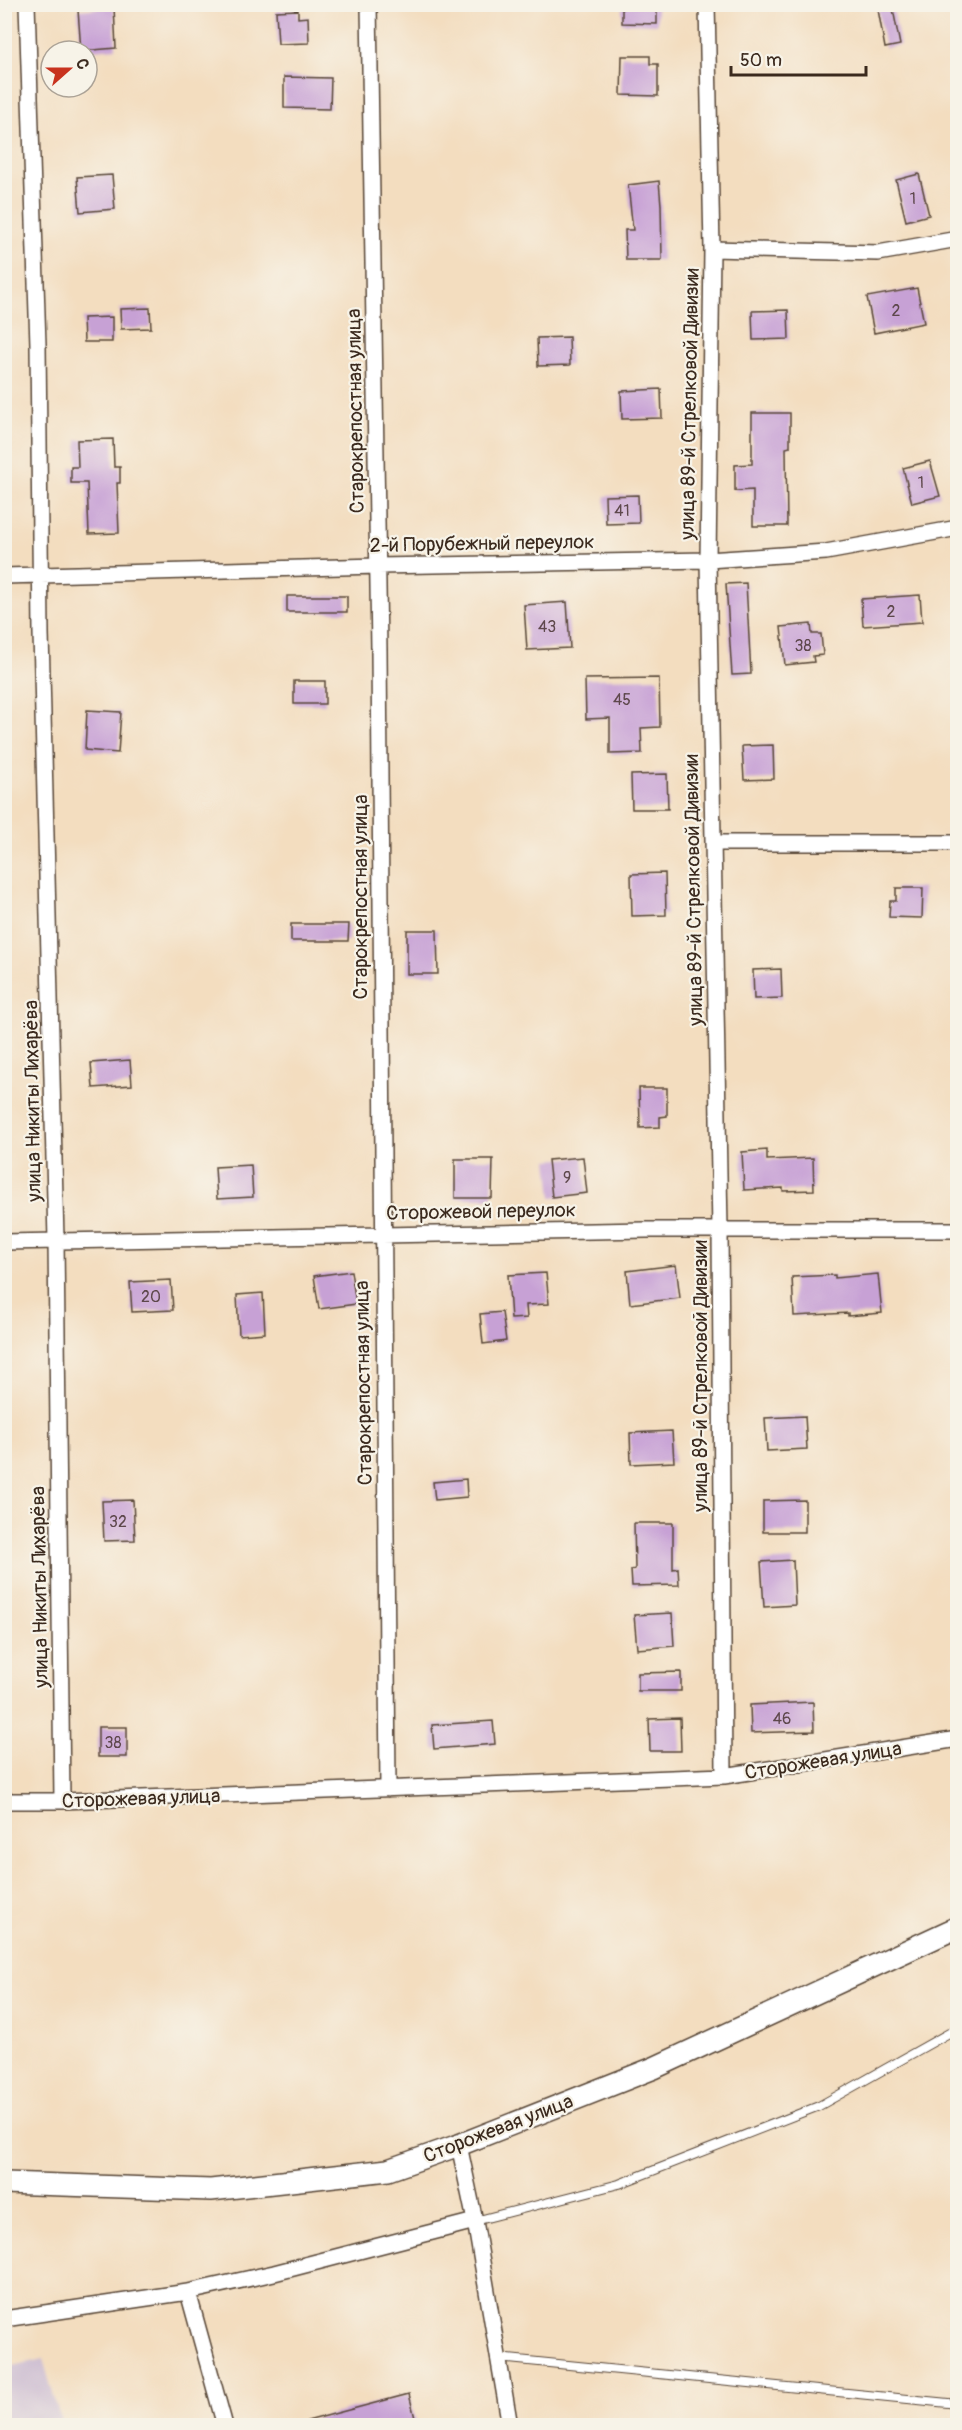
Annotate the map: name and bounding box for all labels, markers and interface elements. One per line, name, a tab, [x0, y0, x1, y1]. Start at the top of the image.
north arrow	[39, 39, 99, 99]
scale bar	[731, 39, 866, 77]
text: 50 m	[740, 49, 782, 72]
text: С	[71, 56, 93, 72]
house number: 1	[910, 189, 916, 209]
street label: улица 89-й Стрелковой Дивизии	[675, 268, 704, 541]
house number: 2	[892, 301, 901, 321]
street label: Старокрепостная улица	[341, 308, 370, 514]
house number: 1	[918, 473, 924, 493]
house number: 41	[614, 501, 630, 521]
street label: 2-й Порубежный переулок	[369, 529, 595, 558]
house number: 2	[887, 602, 896, 622]
house number: 43	[538, 617, 556, 637]
house number: 38	[795, 636, 812, 656]
house number: 45	[613, 690, 631, 710]
street label: улица 89-й Стрелковой Дивизии	[679, 754, 708, 1027]
street label: Старокрепостная улица	[348, 795, 373, 999]
street label: улица Никиты Лихарёва	[18, 1000, 47, 1203]
house number: 9	[563, 1168, 571, 1188]
street label: Сторожевой переулок	[386, 1197, 576, 1226]
street label: улица 89-й Стрелковой Дивизии	[688, 1240, 713, 1513]
street label: Старокрепостная улица	[349, 1280, 378, 1486]
house number: 20	[141, 1287, 161, 1307]
street label: улица Никиты Лихарёва	[25, 1486, 54, 1689]
house number: 32	[109, 1512, 127, 1532]
house number: 46	[773, 1709, 791, 1729]
house number: 38	[105, 1733, 122, 1753]
street label: Сторожевая улица	[743, 1736, 903, 1785]
street label: Сторожевая улица	[61, 1783, 221, 1814]
street label: Сторожевая улица	[420, 2088, 577, 2169]

